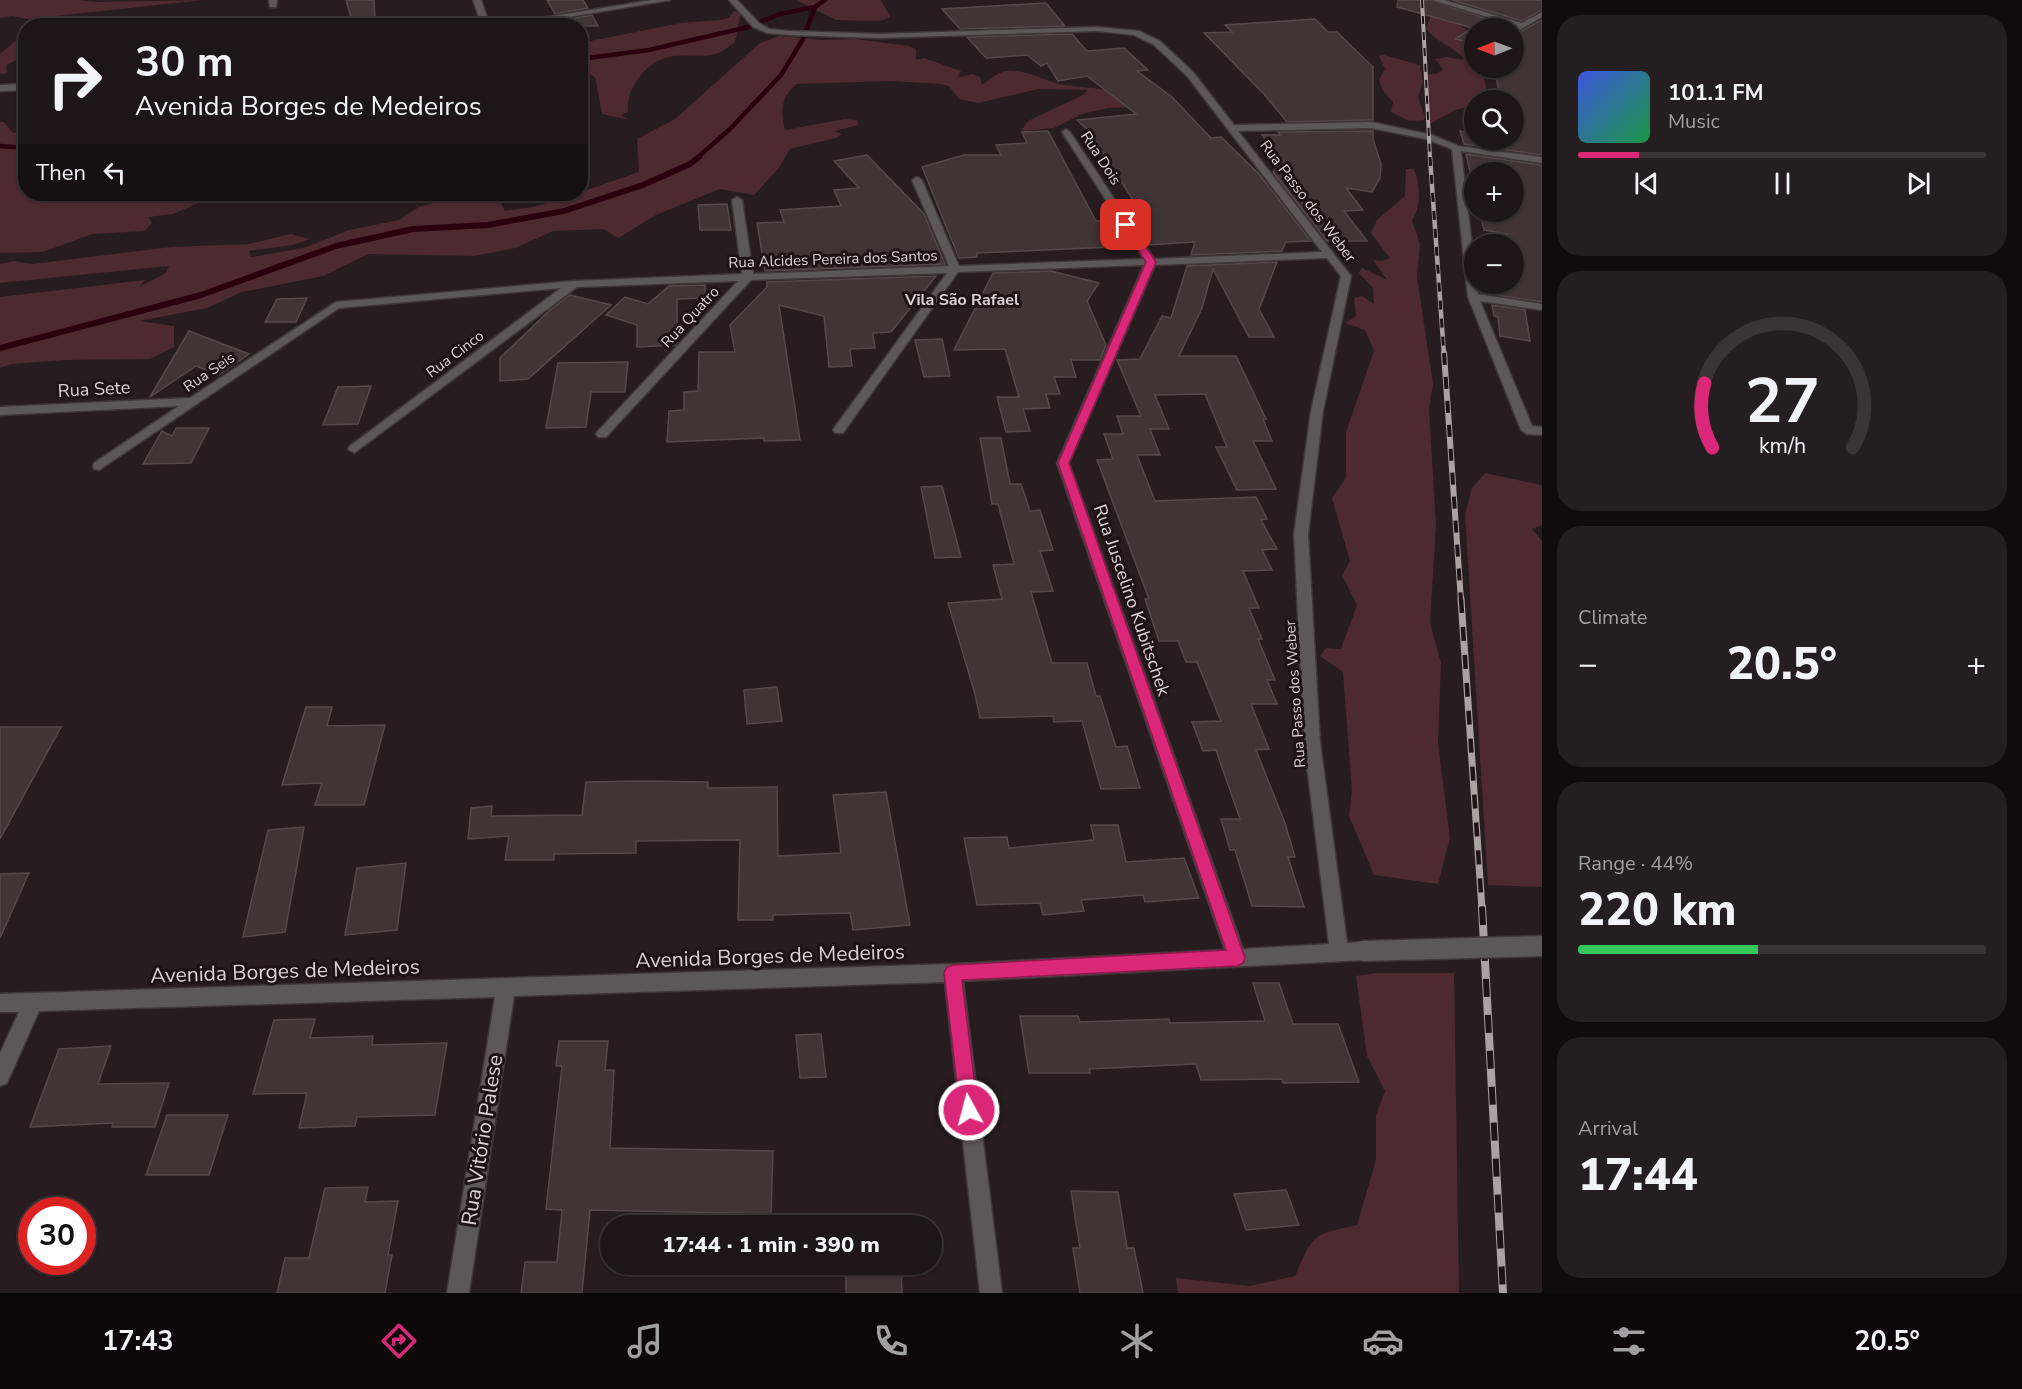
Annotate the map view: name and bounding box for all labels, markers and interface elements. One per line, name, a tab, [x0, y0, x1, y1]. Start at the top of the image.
north arrow	[1464, 18, 1524, 78]
map controls	[1464, 18, 1524, 294]
text: 30 m	[135, 34, 234, 91]
icon: right	[36, 42, 114, 120]
text: 101.1 FM	[1668, 78, 1764, 108]
text: Avenida Borges de Medeiros	[135, 88, 482, 125]
button: search	[1464, 90, 1524, 150]
text: Music	[1668, 108, 1720, 135]
street label: Rua Dois	[1076, 127, 1126, 189]
street label: Rua Passo dos Weber	[1256, 136, 1361, 267]
icon: left	[98, 156, 131, 189]
text: Then	[36, 158, 86, 188]
button: +	[1464, 162, 1524, 222]
icon: previous	[1630, 167, 1663, 200]
icon: pause	[1766, 167, 1799, 200]
icon: next	[1902, 167, 1935, 200]
pin	[1100, 199, 1151, 250]
icon: arrive	[1109, 208, 1142, 241]
button: −	[1464, 234, 1524, 294]
street label: Rua Alcides Pereira dos Santos	[728, 245, 938, 273]
street label: Rua Quatro	[656, 282, 724, 352]
district label: Vila São Rafael	[904, 289, 1019, 311]
street label: Rua Cinco	[422, 326, 488, 382]
street label: Rua Seis	[179, 347, 239, 397]
text: 27	[1745, 359, 1819, 444]
street label: Rua Sete	[57, 375, 131, 403]
text: km/h	[1758, 431, 1806, 461]
street label: Rua Juscelino Kubitschek	[1088, 501, 1176, 700]
text: Climate	[1578, 604, 1647, 631]
street label: Rua Passo dos Weber	[1280, 619, 1310, 768]
text: 20.5°	[1727, 634, 1837, 695]
text: −	[1578, 642, 1598, 687]
text: +	[1966, 642, 1986, 687]
text: Range · 44%	[1578, 850, 1693, 877]
text: 220 km	[1578, 880, 1737, 941]
street label: Avenida Borges de Medeiros	[635, 937, 905, 975]
street label: Avenida Borges de Medeiros	[150, 952, 420, 990]
street label: Rua Vitório Palese	[455, 1053, 509, 1227]
position arrow	[937, 1078, 1001, 1142]
text: Arrival	[1578, 1115, 1638, 1142]
text: 17:44	[1578, 1145, 1698, 1206]
speed limit sign: 30	[18, 1197, 96, 1275]
text: 17:44 · 1 min · 390 m	[662, 1230, 880, 1260]
icon: directions	[378, 1320, 420, 1362]
icon: music	[624, 1320, 666, 1362]
icon: phone	[870, 1320, 912, 1362]
icon: climate	[1116, 1320, 1158, 1362]
icon: car	[1362, 1320, 1404, 1362]
icon: filters	[1608, 1320, 1650, 1362]
text: 17:43	[102, 1323, 174, 1360]
text: 20.5°	[1854, 1323, 1920, 1360]

